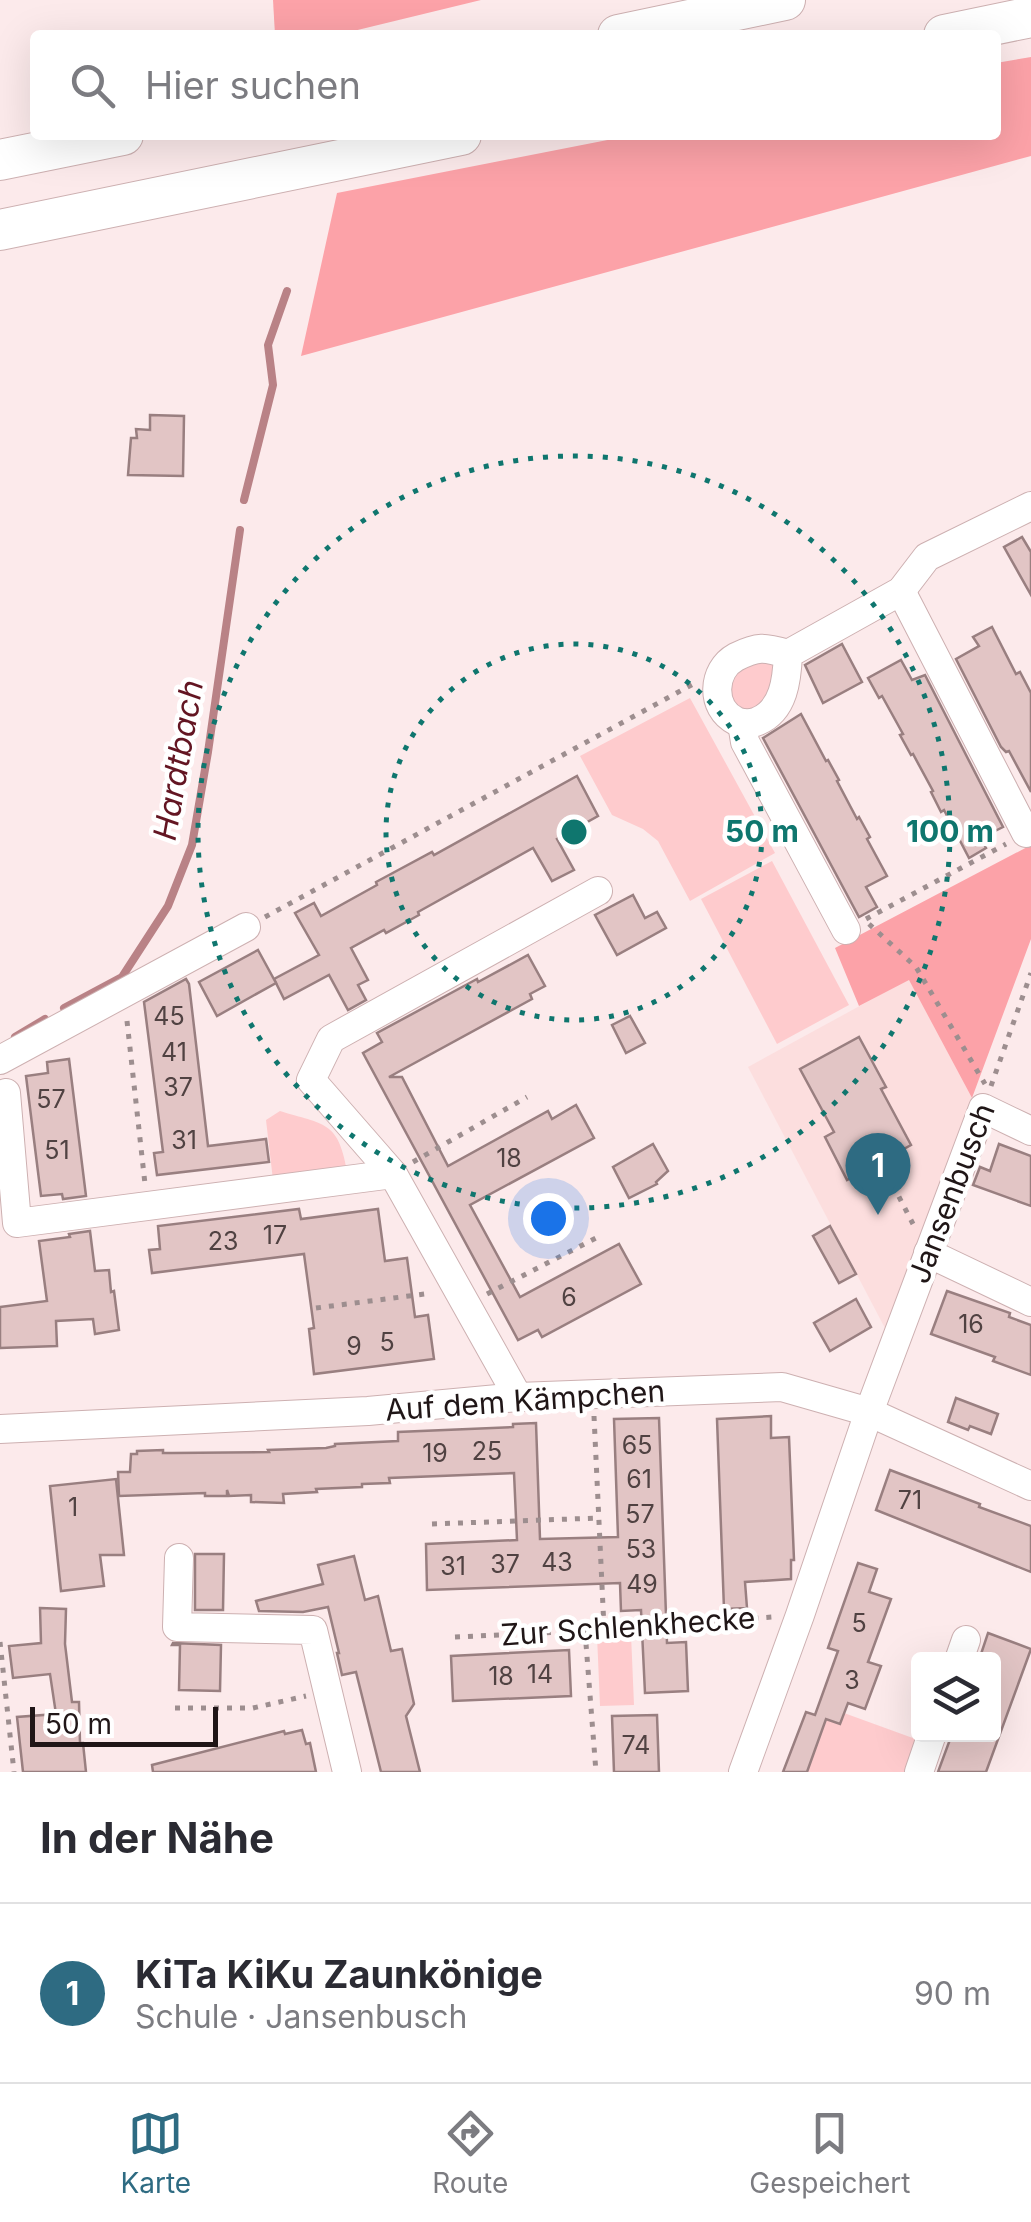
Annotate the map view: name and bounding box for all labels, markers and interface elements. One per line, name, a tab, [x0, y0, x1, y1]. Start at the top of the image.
search box	[30, 30, 1001, 140]
icon: search	[65, 58, 120, 113]
text: Hier suchen	[145, 62, 361, 108]
water label: Hardtbach	[145, 677, 211, 843]
text: 50 m	[725, 813, 799, 849]
text: 100 m	[906, 813, 994, 849]
centre of rings	[556, 814, 592, 850]
house number: 45	[153, 1001, 185, 1031]
house number: 41	[161, 1037, 187, 1067]
house number: 37	[163, 1072, 193, 1102]
house number: 57	[36, 1084, 66, 1114]
street label: Jansenbusch	[900, 1098, 1002, 1288]
house number: 31	[171, 1125, 197, 1155]
pin: 1	[846, 1132, 910, 1215]
house number: 51	[44, 1135, 70, 1165]
house number: 18	[496, 1143, 522, 1173]
your location	[523, 1193, 574, 1244]
house number: 17	[263, 1220, 287, 1250]
house number: 23	[208, 1226, 238, 1256]
house number: 6	[561, 1282, 577, 1312]
house number: 16	[958, 1309, 984, 1339]
house number: 5	[379, 1327, 395, 1357]
house number: 9	[346, 1331, 362, 1361]
street label: Auf dem Kämpchen	[384, 1372, 666, 1428]
house number: 65	[622, 1430, 652, 1460]
house number: 25	[472, 1436, 502, 1466]
house number: 19	[422, 1438, 448, 1468]
house number: 61	[626, 1464, 652, 1494]
house number: 71	[898, 1485, 922, 1515]
house number: 1	[68, 1492, 78, 1522]
house number: 57	[625, 1499, 655, 1529]
house number: 53	[626, 1534, 656, 1564]
house number: 43	[541, 1547, 573, 1577]
house number: 37	[490, 1549, 520, 1579]
house number: 31	[440, 1551, 466, 1581]
house number: 49	[626, 1569, 658, 1599]
street label: Zur Schlenkhecke	[500, 1599, 756, 1653]
house number: 5	[851, 1608, 867, 1638]
map controls	[911, 1652, 1001, 1742]
button: layers	[911, 1652, 1001, 1742]
house number: 14	[527, 1659, 553, 1689]
house number: 18	[488, 1661, 514, 1691]
house number: 3	[844, 1665, 860, 1695]
scale bar	[30, 1702, 218, 1746]
text: 50 m	[45, 1707, 112, 1741]
house number: 74	[622, 1730, 650, 1760]
text: In der Nähe	[40, 1812, 274, 1863]
text: KiTa KiKu Zaunkönige	[135, 1951, 543, 1997]
text: 1	[66, 1974, 79, 2013]
text: 90 m	[914, 1974, 991, 2013]
text: Schule · Jansenbusch	[135, 1997, 467, 2036]
tab: Karte	[120, 2106, 191, 2200]
tab: Route	[432, 2106, 508, 2200]
tab: Gespeichert	[749, 2106, 911, 2200]

